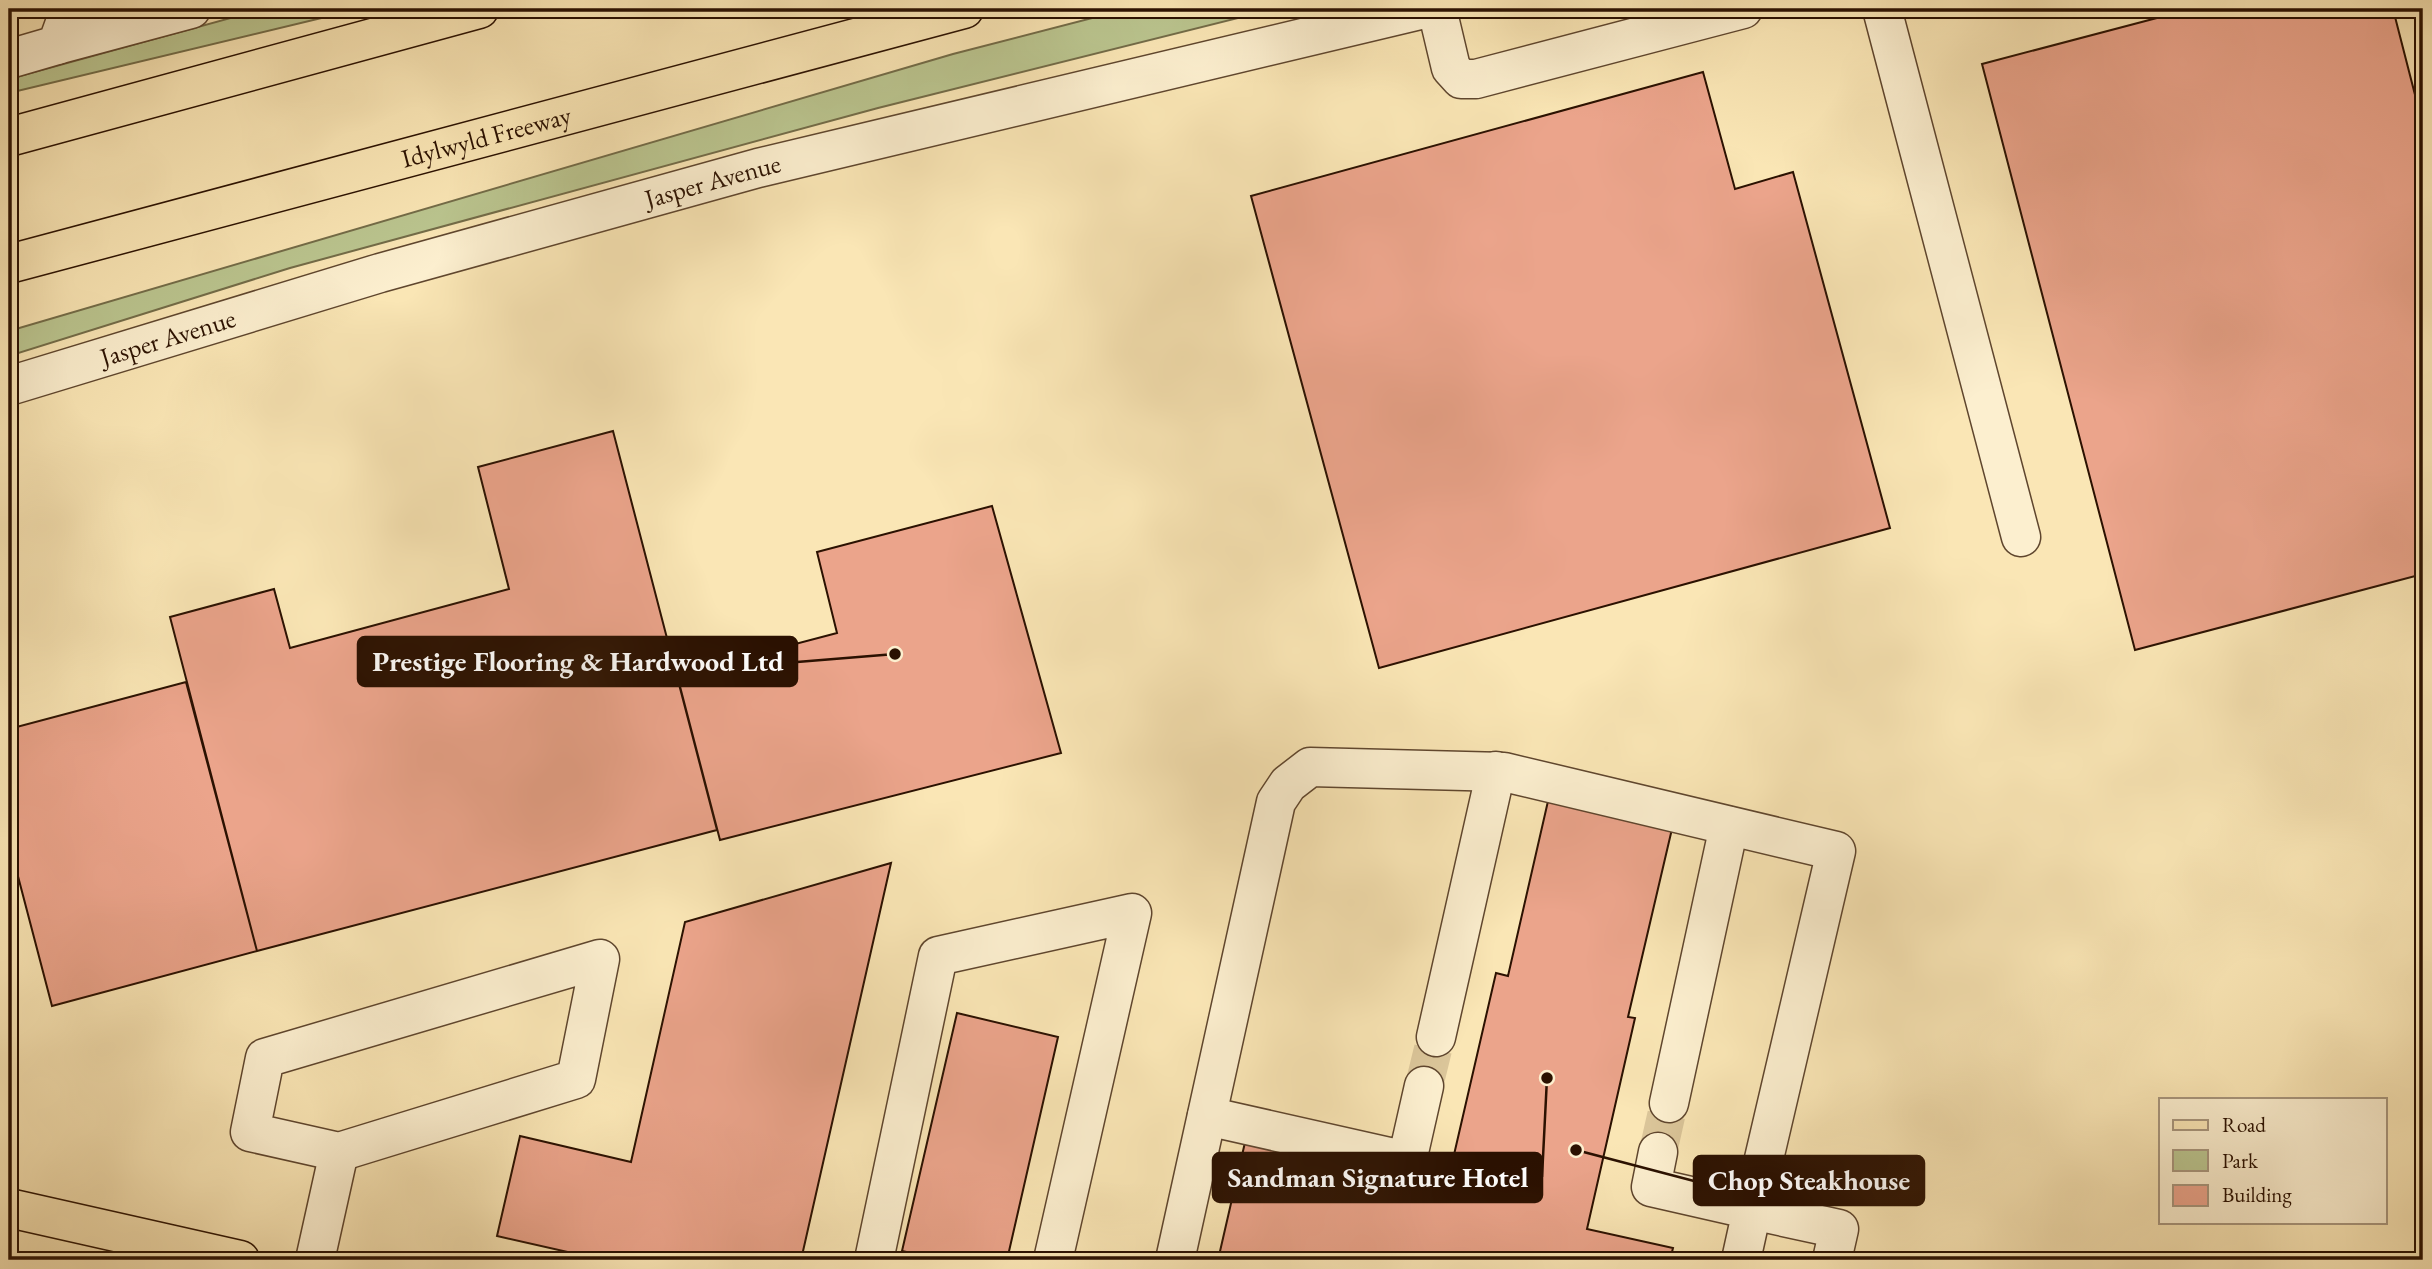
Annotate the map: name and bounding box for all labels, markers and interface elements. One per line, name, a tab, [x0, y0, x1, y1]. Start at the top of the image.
street label: Idylwyld Freeway	[398, 97, 576, 175]
street label: Jasper Avenue	[639, 146, 784, 216]
street label: Jasper Avenue	[94, 301, 240, 375]
callout: Prestige Flooring & Hardwood Ltd	[358, 637, 797, 686]
text: Prestige Flooring & Hardwood Ltd	[372, 643, 784, 679]
legend	[2159, 1098, 2386, 1224]
text: Road	[2222, 1111, 2266, 1138]
text: Park	[2222, 1147, 2259, 1174]
callout: Sandman Signature Hotel	[1213, 1153, 1542, 1202]
callout: Chop Steakhouse	[1694, 1156, 1924, 1205]
text: Sandman Signature Hotel	[1228, 1159, 1528, 1195]
text: Chop Steakhouse	[1708, 1162, 1910, 1198]
text: Building	[2222, 1181, 2292, 1208]

